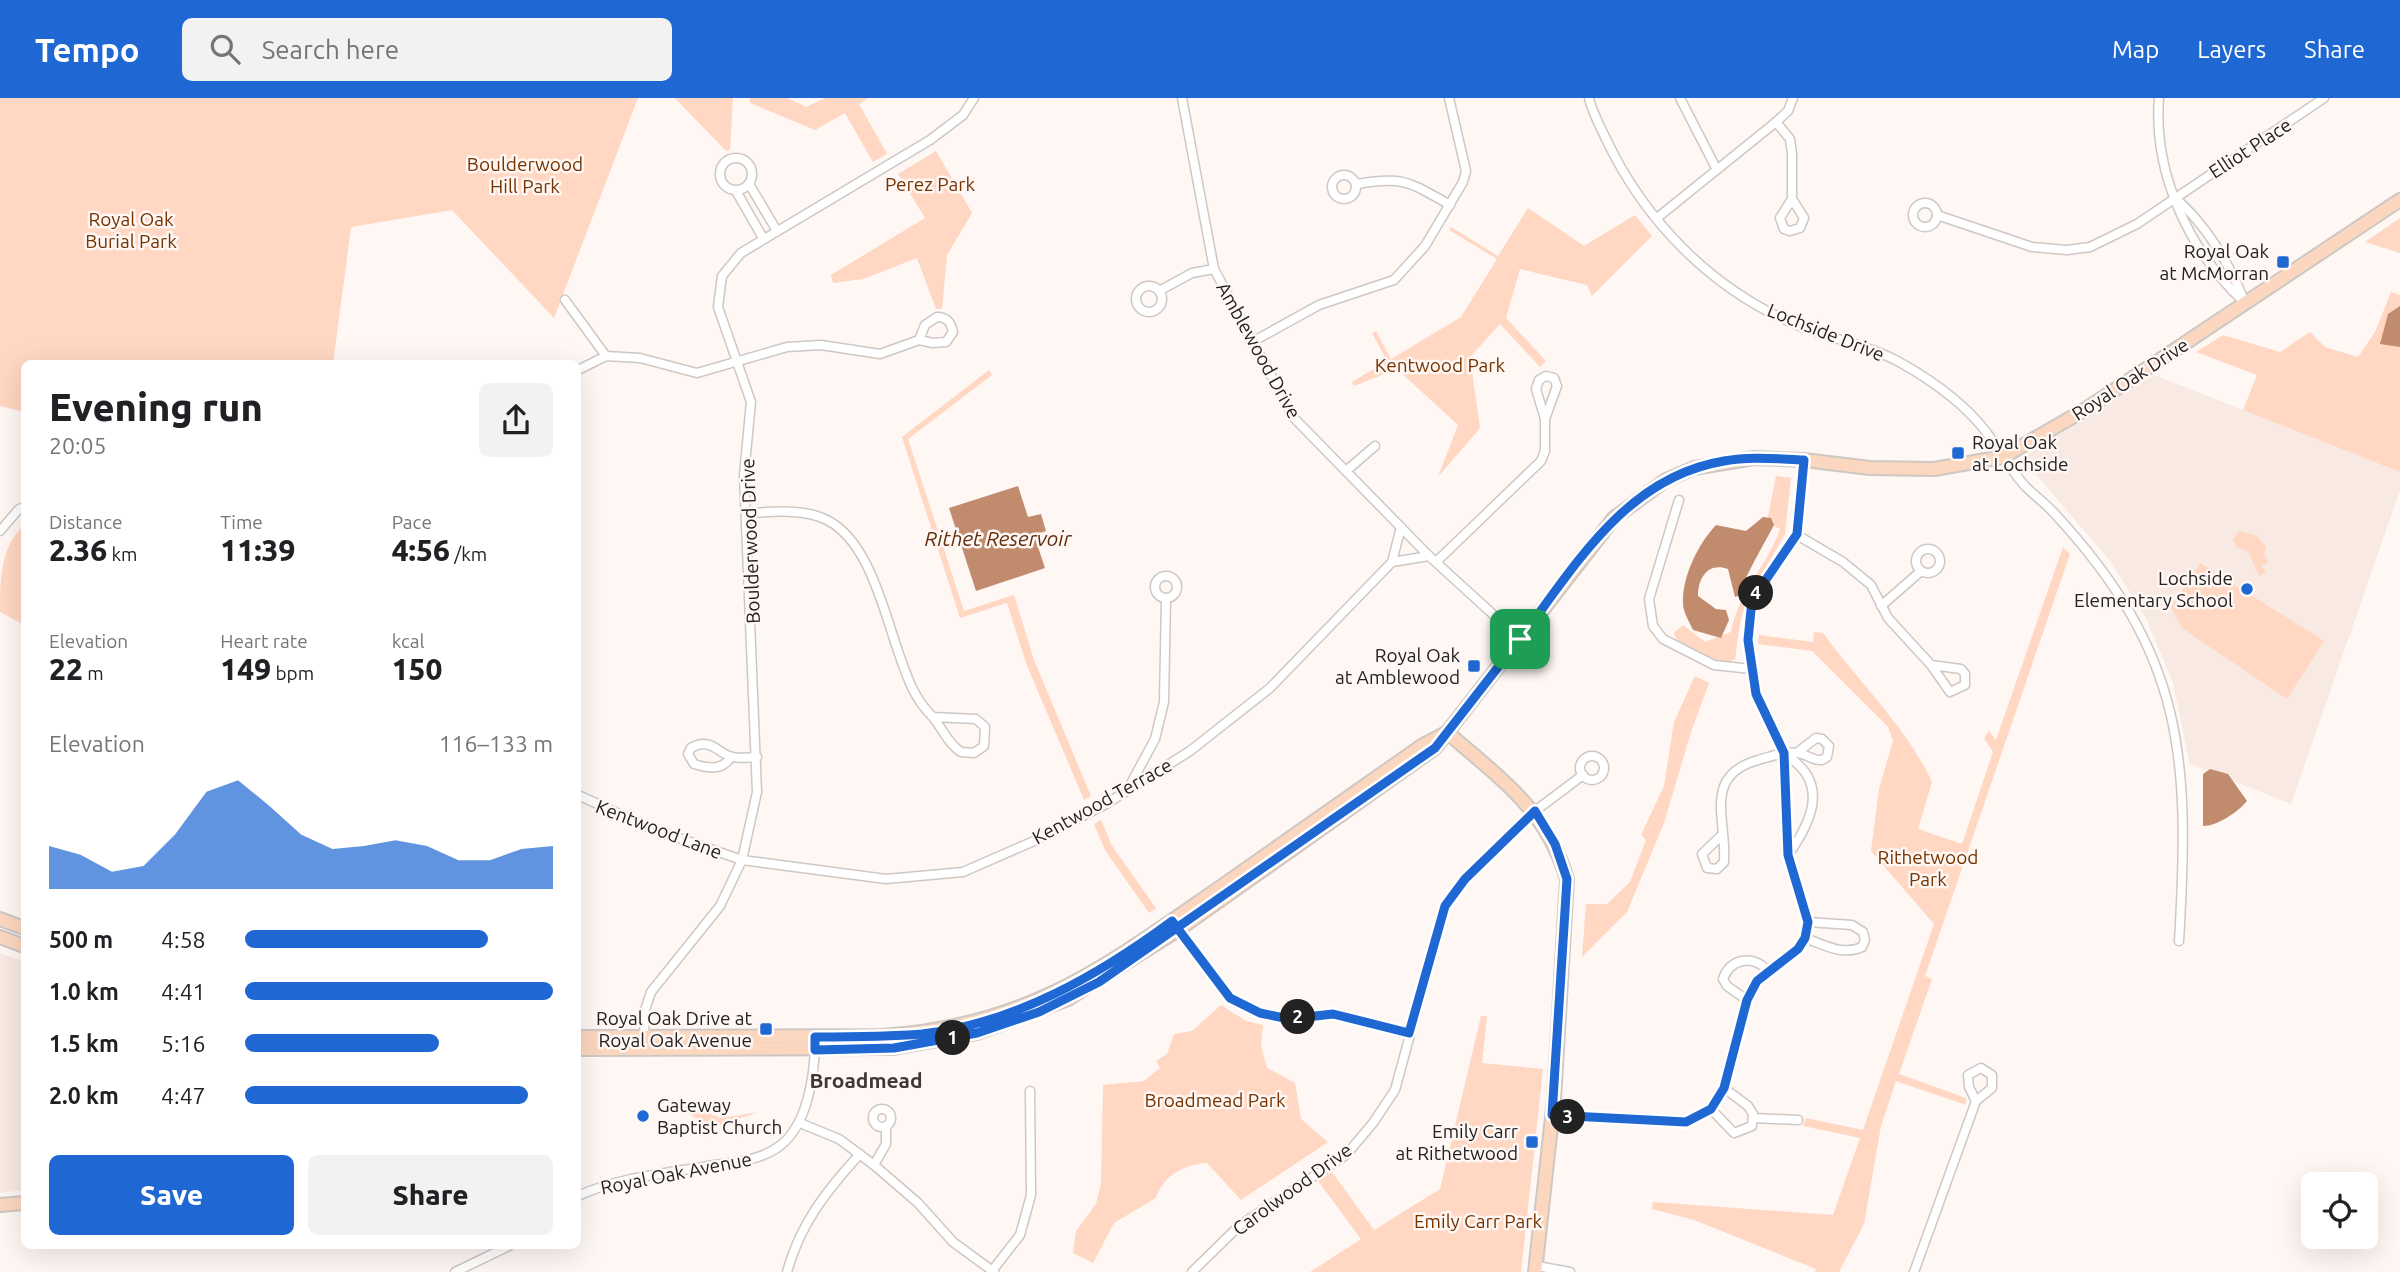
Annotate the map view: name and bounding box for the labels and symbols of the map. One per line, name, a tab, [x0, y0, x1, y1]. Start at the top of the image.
street label: Elliot Place	[2205, 113, 2295, 183]
park label: Boulderwood Hill Park	[467, 153, 583, 197]
park label: Perez Park	[885, 173, 975, 195]
park label: Royal Oak Burial Park	[85, 208, 177, 252]
place label: Royal Oak at McMorran	[2159, 240, 2269, 284]
marker: Royal Oak at McMorran	[2275, 254, 2291, 270]
street label: Amblewood Drive	[1212, 278, 1306, 422]
street label: Lochside Drive	[1764, 299, 1888, 365]
street label: Royal Oak Drive	[2068, 333, 2192, 425]
park label: Kentwood Park	[1375, 354, 1506, 376]
place label: Royal Oak at Lochside	[1972, 431, 2069, 475]
marker: Royal Oak at Lochside	[1950, 445, 1966, 461]
street label: Boulderwood Drive	[736, 458, 764, 624]
water label: Rithet Reservoir	[925, 526, 1072, 550]
place label: Lochside Elementary School	[2074, 567, 2233, 611]
pin: 4	[1738, 575, 1774, 610]
marker: Lochside Elementary School	[2239, 581, 2255, 597]
pin	[1490, 609, 1550, 669]
place label: Royal Oak at Amblewood	[1335, 644, 1460, 688]
marker: Royal Oak at Amblewood	[1466, 658, 1482, 674]
street label: Kentwood Terrace	[1028, 754, 1176, 848]
street label: Kentwood Lane	[593, 795, 725, 863]
park label: Rithetwood Park	[1878, 846, 1978, 890]
pin: 2	[1280, 1000, 1316, 1034]
place label: Royal Oak Drive at Royal Oak Avenue	[596, 1007, 753, 1051]
pin: 1	[936, 1020, 970, 1056]
marker: Royal Oak Drive at Royal Oak Avenue	[758, 1021, 774, 1037]
district label: Broadmead	[809, 1068, 923, 1092]
park label: Broadmead Park	[1144, 1089, 1286, 1111]
place label: Gateway Baptist Church	[657, 1094, 782, 1138]
pin: 3	[1550, 1100, 1586, 1134]
marker: Gateway Baptist Church	[635, 1108, 651, 1124]
place label: Emily Carr at Rithetwood	[1396, 1120, 1518, 1164]
marker: Emily Carr at Rithetwood	[1524, 1134, 1540, 1150]
street label: Carolwood Drive	[1228, 1138, 1356, 1240]
street label: Royal Oak Avenue	[599, 1148, 753, 1198]
park label: Emily Carr Park	[1414, 1210, 1542, 1232]

